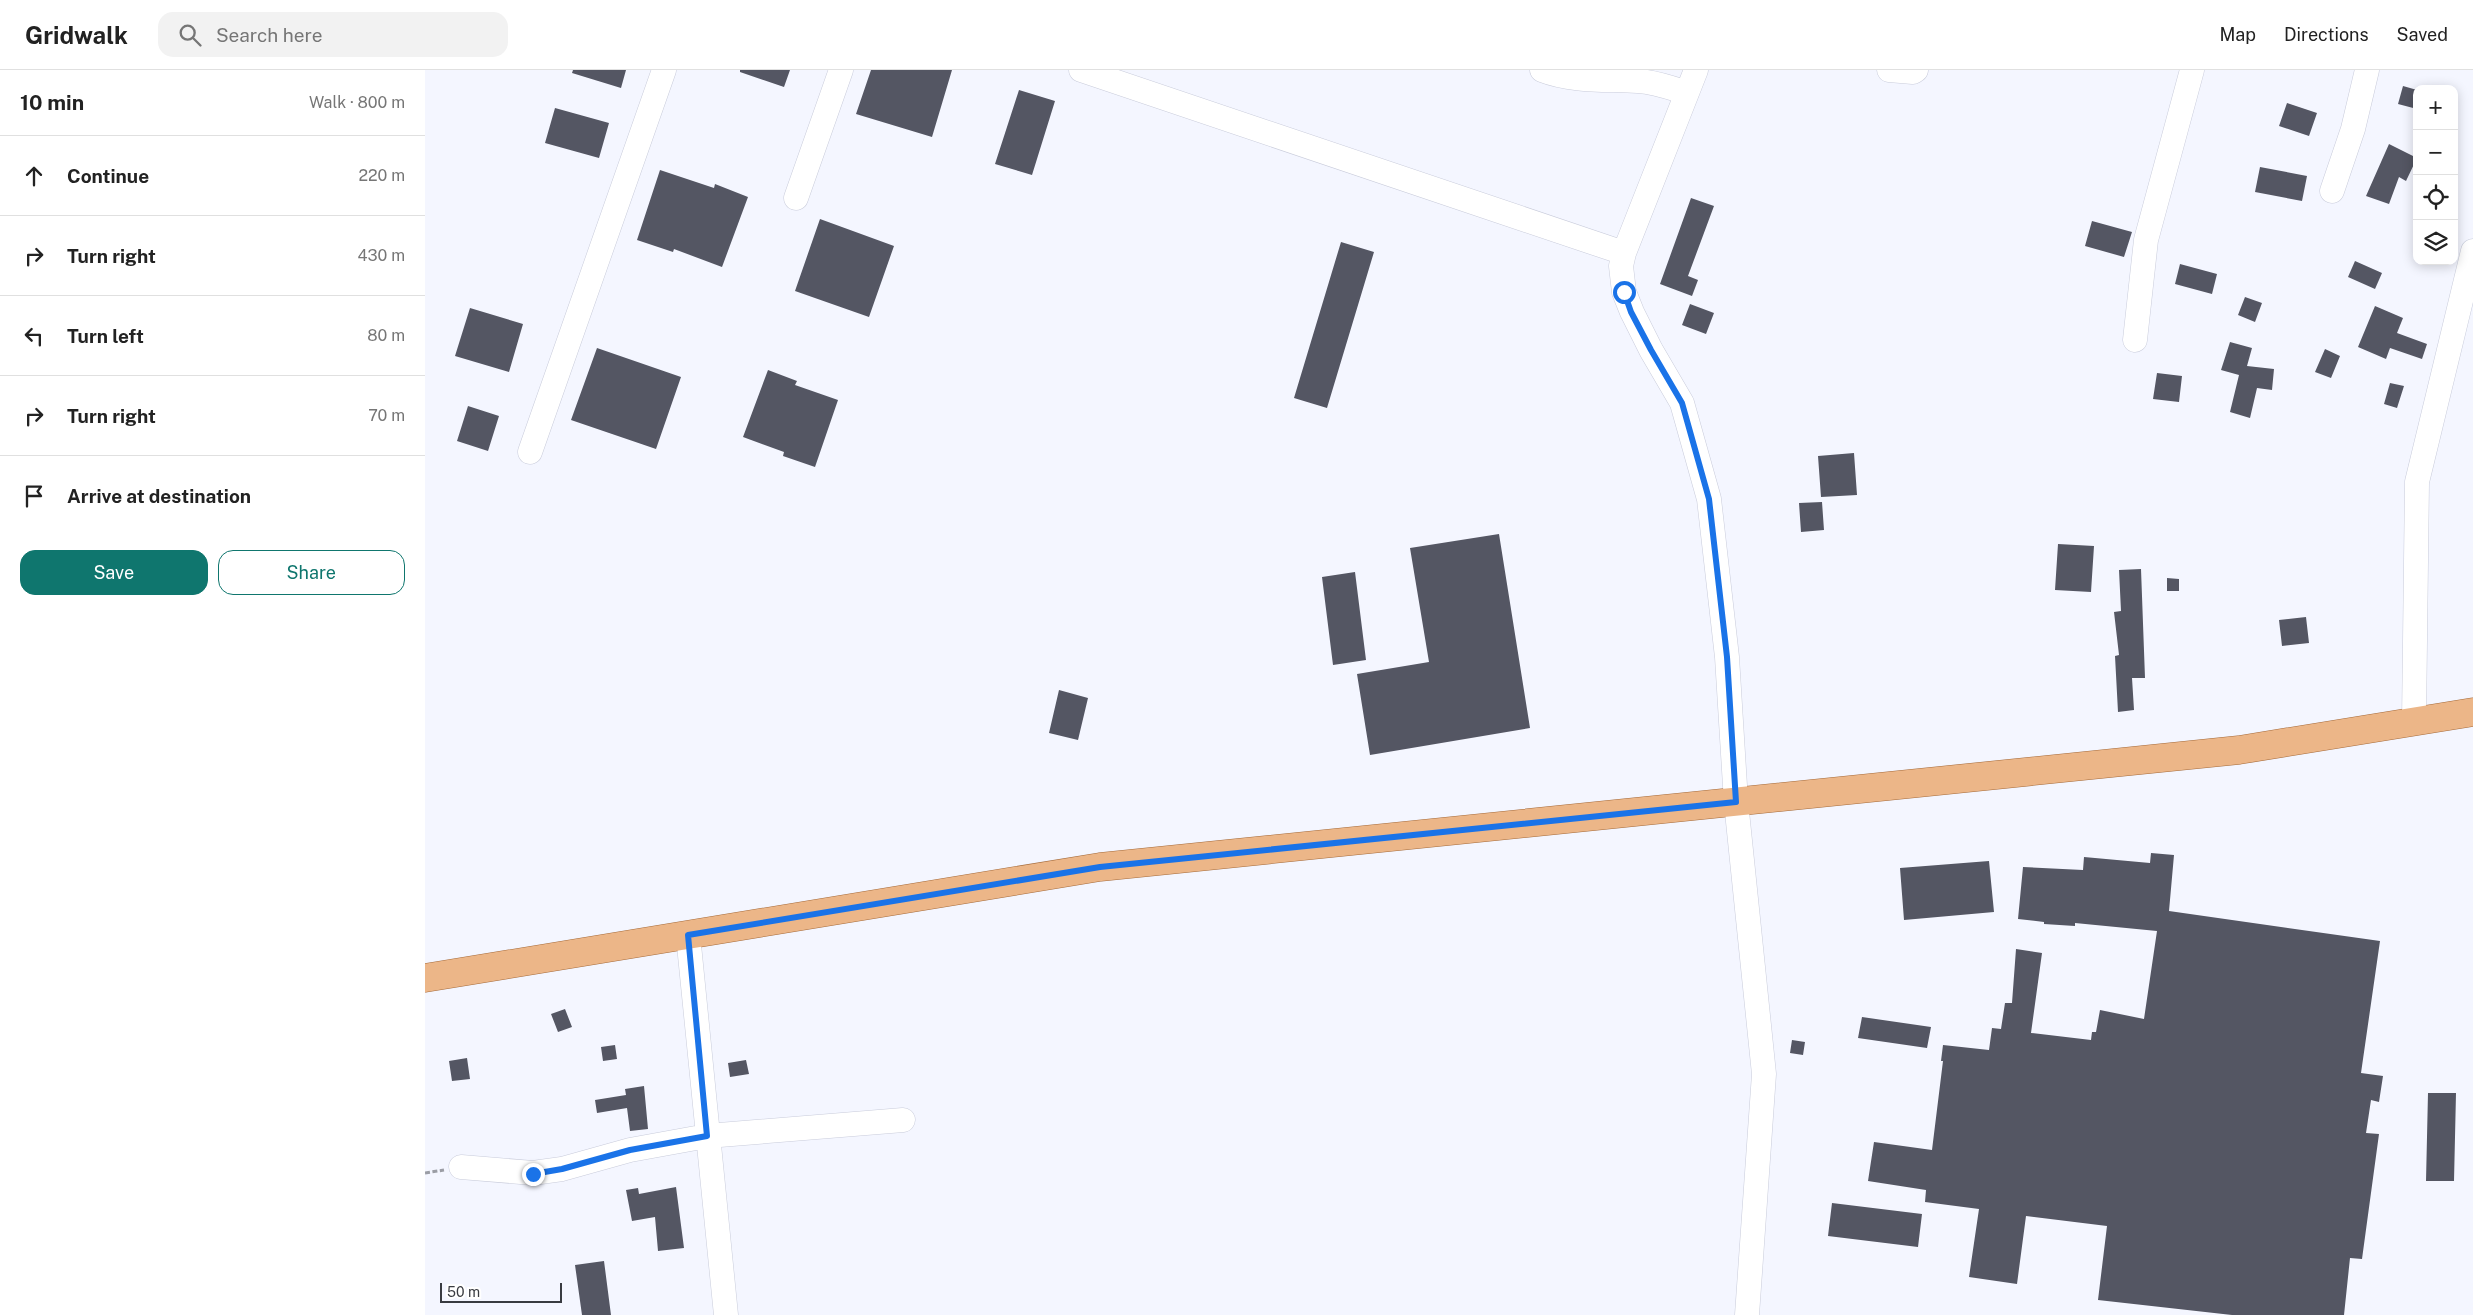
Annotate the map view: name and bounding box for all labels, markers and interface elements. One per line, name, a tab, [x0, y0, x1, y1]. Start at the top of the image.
search box	[158, 12, 508, 57]
text: Gridwalk	[25, 21, 128, 49]
icon: search	[176, 21, 204, 49]
text: Search here	[216, 24, 323, 46]
text: Map	[2219, 24, 2256, 45]
text: Directions	[2284, 24, 2369, 45]
text: Saved	[2397, 24, 2448, 45]
map controls	[2413, 85, 2458, 265]
button: +	[2413, 85, 2458, 130]
text: 10 min	[20, 90, 84, 115]
text: Walk · 800 m	[309, 93, 405, 112]
button: −	[2413, 130, 2458, 175]
icon: ahead	[20, 162, 48, 190]
text: Continue	[67, 165, 149, 187]
text: 220 m	[358, 166, 405, 185]
button: locate	[2413, 175, 2458, 220]
button: layers	[2413, 220, 2458, 265]
icon: right	[20, 242, 48, 270]
text: Turn right	[67, 245, 156, 267]
text: 430 m	[357, 246, 405, 265]
route start	[1613, 281, 1636, 304]
icon: left	[20, 322, 48, 350]
text: Turn left	[67, 325, 144, 347]
text: 80 m	[367, 326, 405, 345]
icon: right	[20, 402, 48, 430]
text: Turn right	[67, 405, 156, 427]
text: 70 m	[368, 406, 405, 425]
icon: arrive	[20, 482, 48, 510]
text: Arrive at destination	[67, 485, 251, 507]
button: Save	[20, 550, 208, 595]
button: Share	[218, 550, 405, 595]
route end	[522, 1163, 545, 1186]
scale bar	[440, 1280, 563, 1303]
text: 50 m	[447, 1284, 480, 1300]

